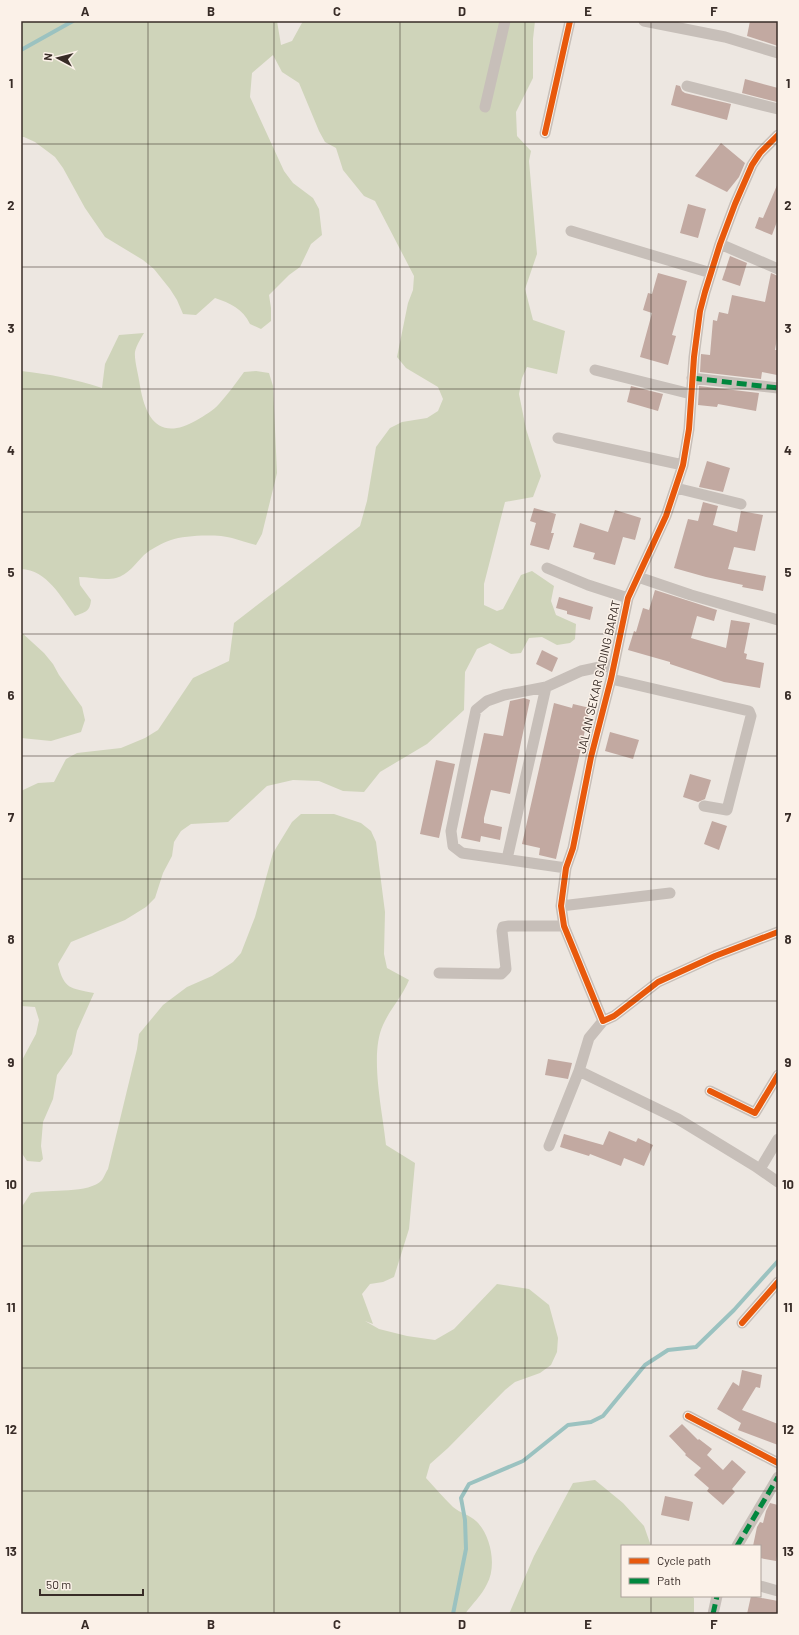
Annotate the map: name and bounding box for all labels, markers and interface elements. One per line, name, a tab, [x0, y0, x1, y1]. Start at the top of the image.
text: A	[81, 3, 90, 19]
text: B	[207, 3, 215, 19]
text: C	[333, 3, 341, 19]
text: D	[458, 3, 466, 19]
text: E	[584, 3, 592, 19]
text: F	[710, 3, 718, 19]
north arrow	[38, 38, 78, 78]
text: N	[41, 52, 54, 61]
text: 1	[9, 75, 13, 91]
text: 1	[786, 75, 790, 91]
text: 2	[7, 197, 15, 213]
text: 2	[784, 197, 792, 213]
text: 3	[7, 320, 15, 336]
text: 3	[784, 320, 792, 336]
text: 4	[7, 442, 15, 458]
text: 4	[784, 442, 792, 458]
text: 5	[7, 564, 15, 580]
text: 5	[784, 564, 792, 580]
street label: JALAN SEKAR GADING BARAT	[574, 599, 623, 755]
text: 6	[8, 687, 15, 703]
text: 6	[785, 687, 792, 703]
text: 7	[8, 809, 15, 825]
text: 7	[785, 809, 792, 825]
text: 8	[7, 931, 15, 947]
text: 8	[784, 931, 792, 947]
text: 9	[8, 1054, 15, 1070]
text: 9	[785, 1054, 792, 1070]
text: 10	[5, 1176, 17, 1192]
text: 10	[782, 1176, 794, 1192]
text: 11	[6, 1299, 16, 1315]
text: 11	[783, 1299, 793, 1315]
text: 12	[5, 1421, 17, 1437]
text: 12	[782, 1421, 794, 1437]
text: 13	[5, 1543, 17, 1559]
text: 13	[782, 1543, 794, 1559]
legend	[621, 1545, 761, 1597]
text: Cycle path	[657, 1553, 711, 1567]
scale bar	[40, 1571, 143, 1597]
text: Path	[657, 1573, 681, 1587]
text: 50 m	[46, 1577, 71, 1591]
text: A	[81, 1616, 90, 1632]
text: B	[207, 1616, 215, 1632]
text: C	[333, 1616, 341, 1632]
text: D	[458, 1616, 466, 1632]
text: E	[584, 1616, 592, 1632]
text: F	[710, 1616, 718, 1632]

